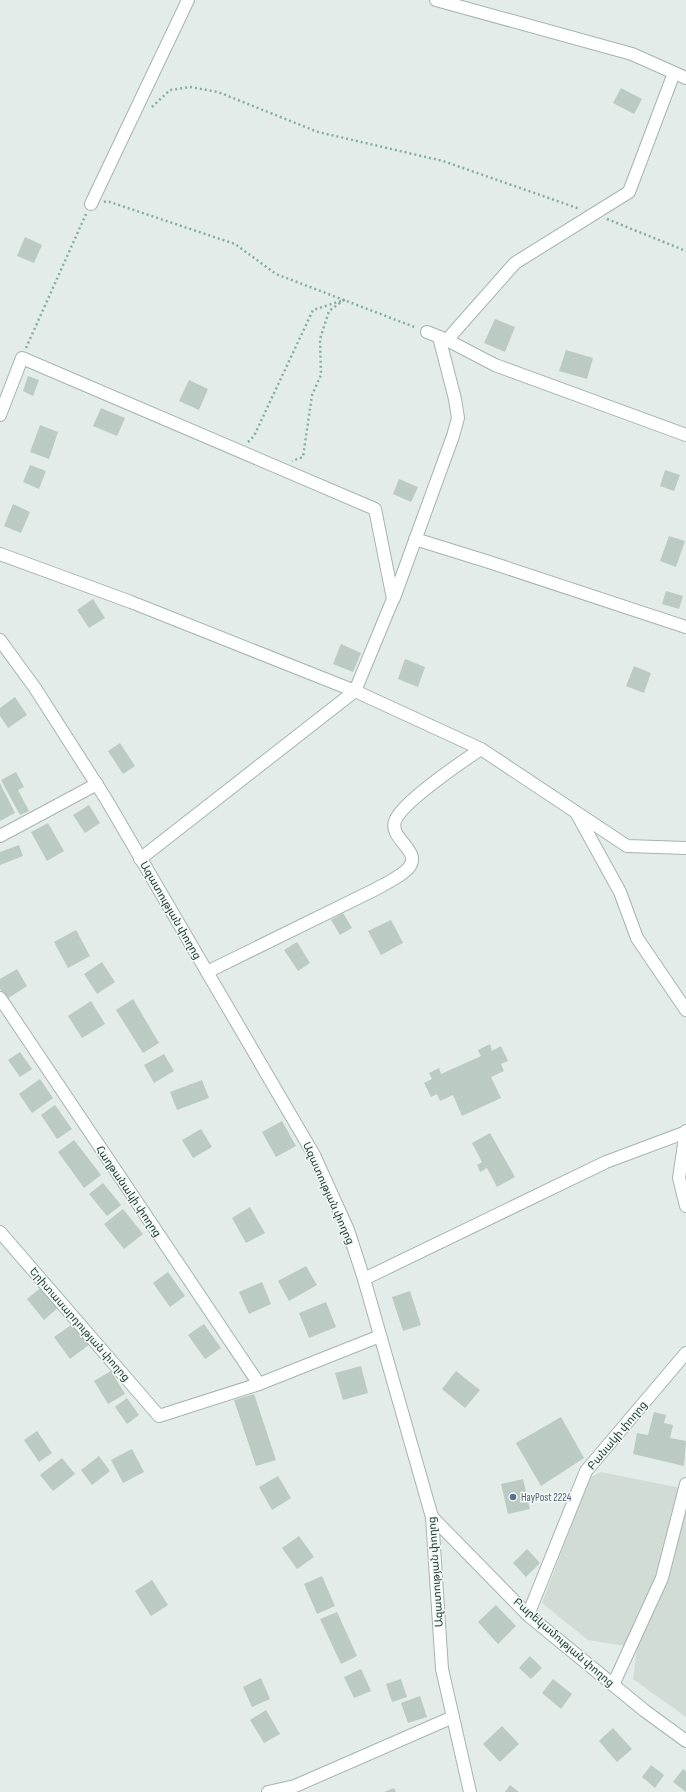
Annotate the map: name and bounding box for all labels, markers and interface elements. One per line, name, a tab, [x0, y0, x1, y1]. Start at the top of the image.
street label: Ազատության փողոց	[137, 859, 204, 962]
street label: Ազատության փողոց	[300, 1140, 357, 1247]
street label: Հաղթանակի փողոց	[93, 1143, 164, 1239]
street label: Երիտասարդության փողոց	[27, 1265, 133, 1384]
street label: Բանակի փողոց	[585, 1398, 650, 1472]
place label: HayPost 2224	[521, 1491, 572, 1504]
marker: HayPost 2224	[508, 1492, 518, 1502]
street label: Ազատության փողոց	[425, 1516, 446, 1628]
street label: Բարեկամության փողոց	[511, 1595, 617, 1690]

